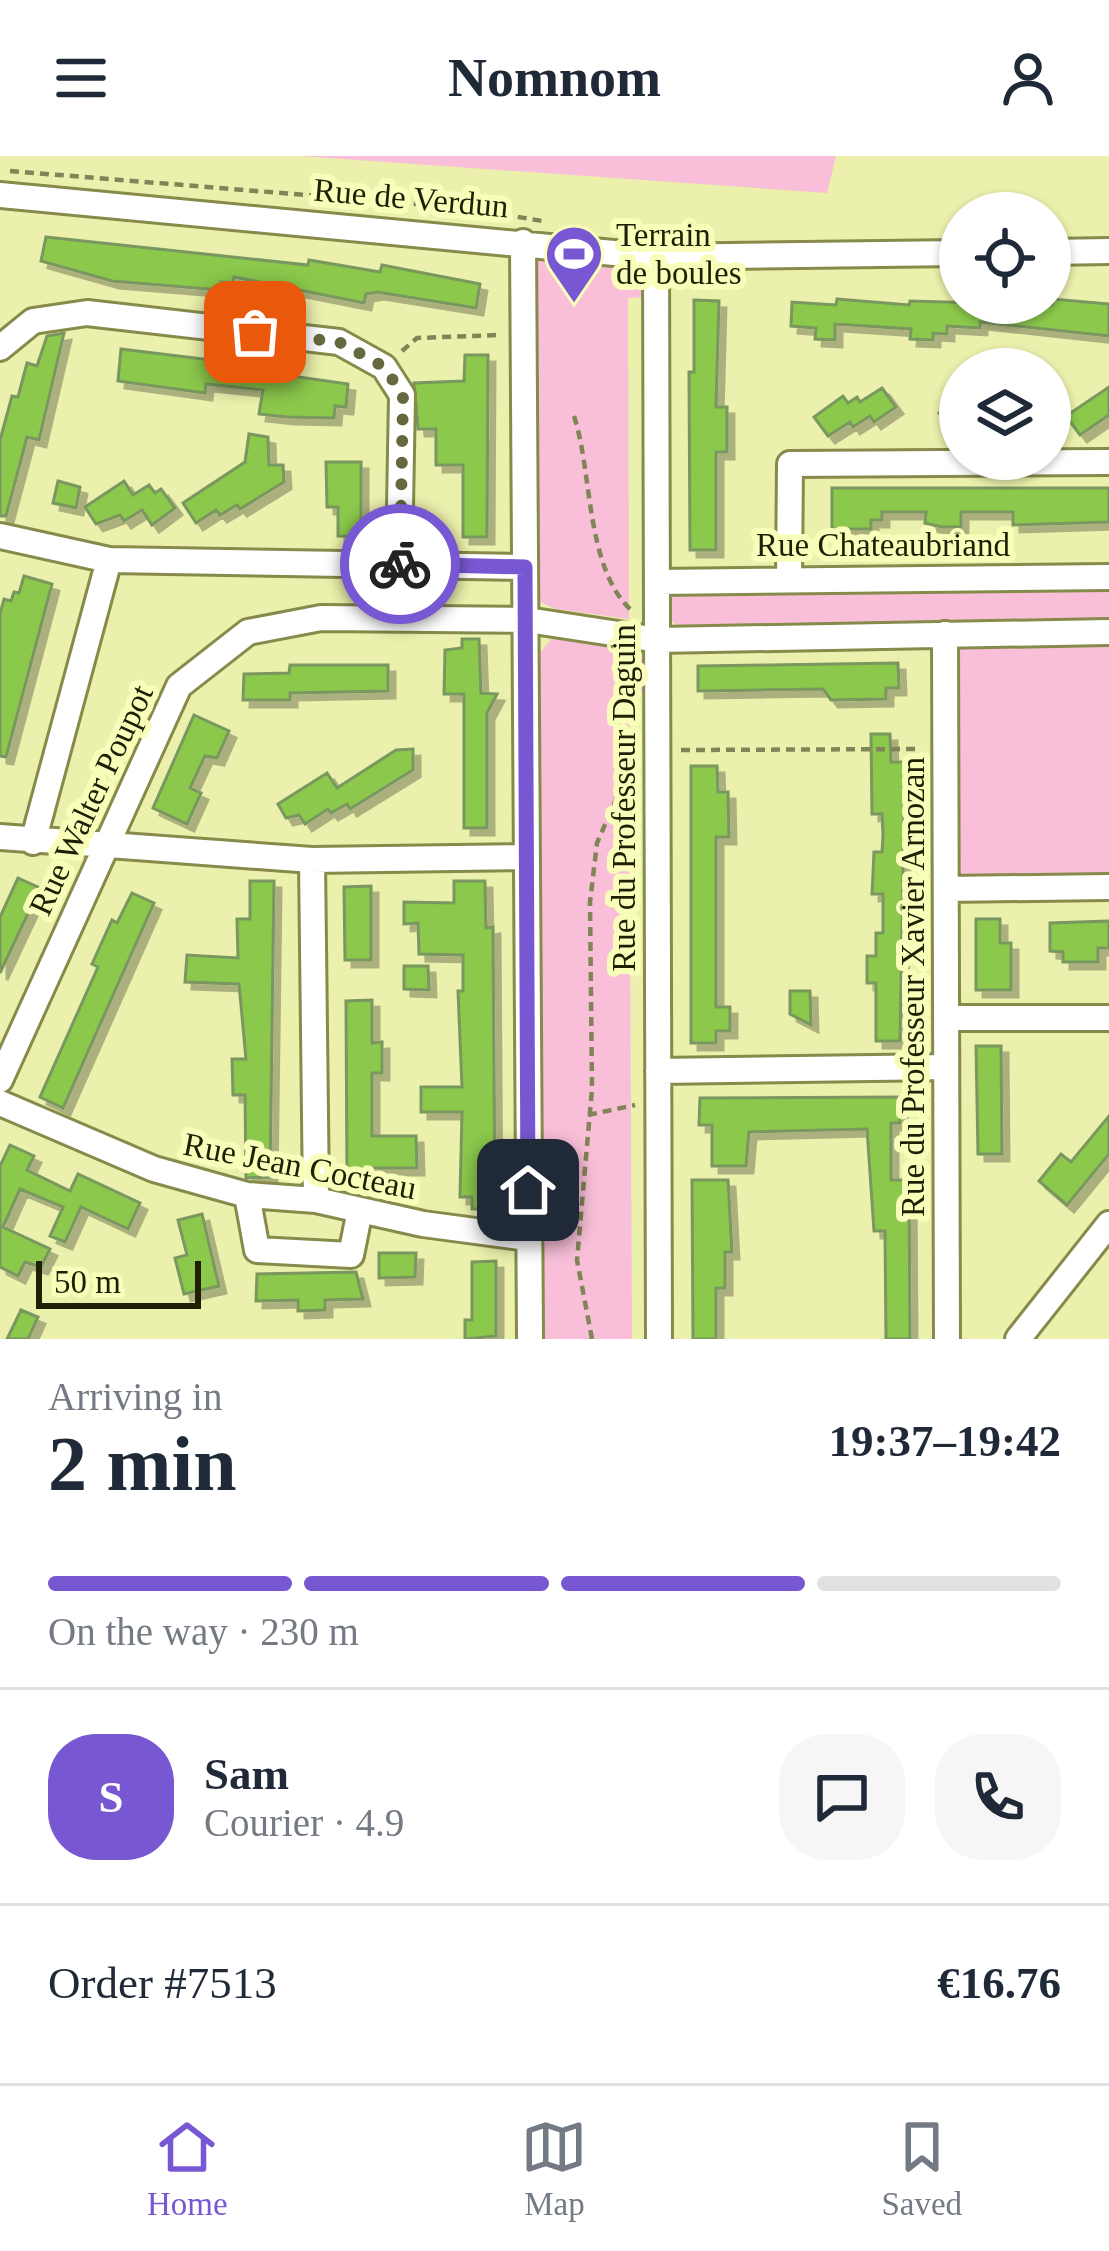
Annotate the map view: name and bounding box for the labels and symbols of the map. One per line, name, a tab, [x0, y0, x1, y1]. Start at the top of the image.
street label: Rue de Verdun	[312, 172, 510, 224]
place label: Terrain de boules	[616, 217, 742, 291]
sports icon: Terrain de boules	[543, 223, 605, 305]
pin	[204, 281, 306, 383]
courier	[340, 504, 460, 624]
street label: Rue Chateaubriand	[756, 527, 1010, 563]
street label: Rue du Professeur Daguin	[606, 624, 642, 972]
street label: Rue Walter Poupot	[22, 679, 160, 921]
street label: Rue du Professeur Xavier Arnozan	[895, 757, 931, 1217]
street label: Rue Jean Cocteau	[181, 1126, 419, 1206]
pin	[477, 1139, 579, 1241]
scale bar	[36, 1255, 201, 1308]

